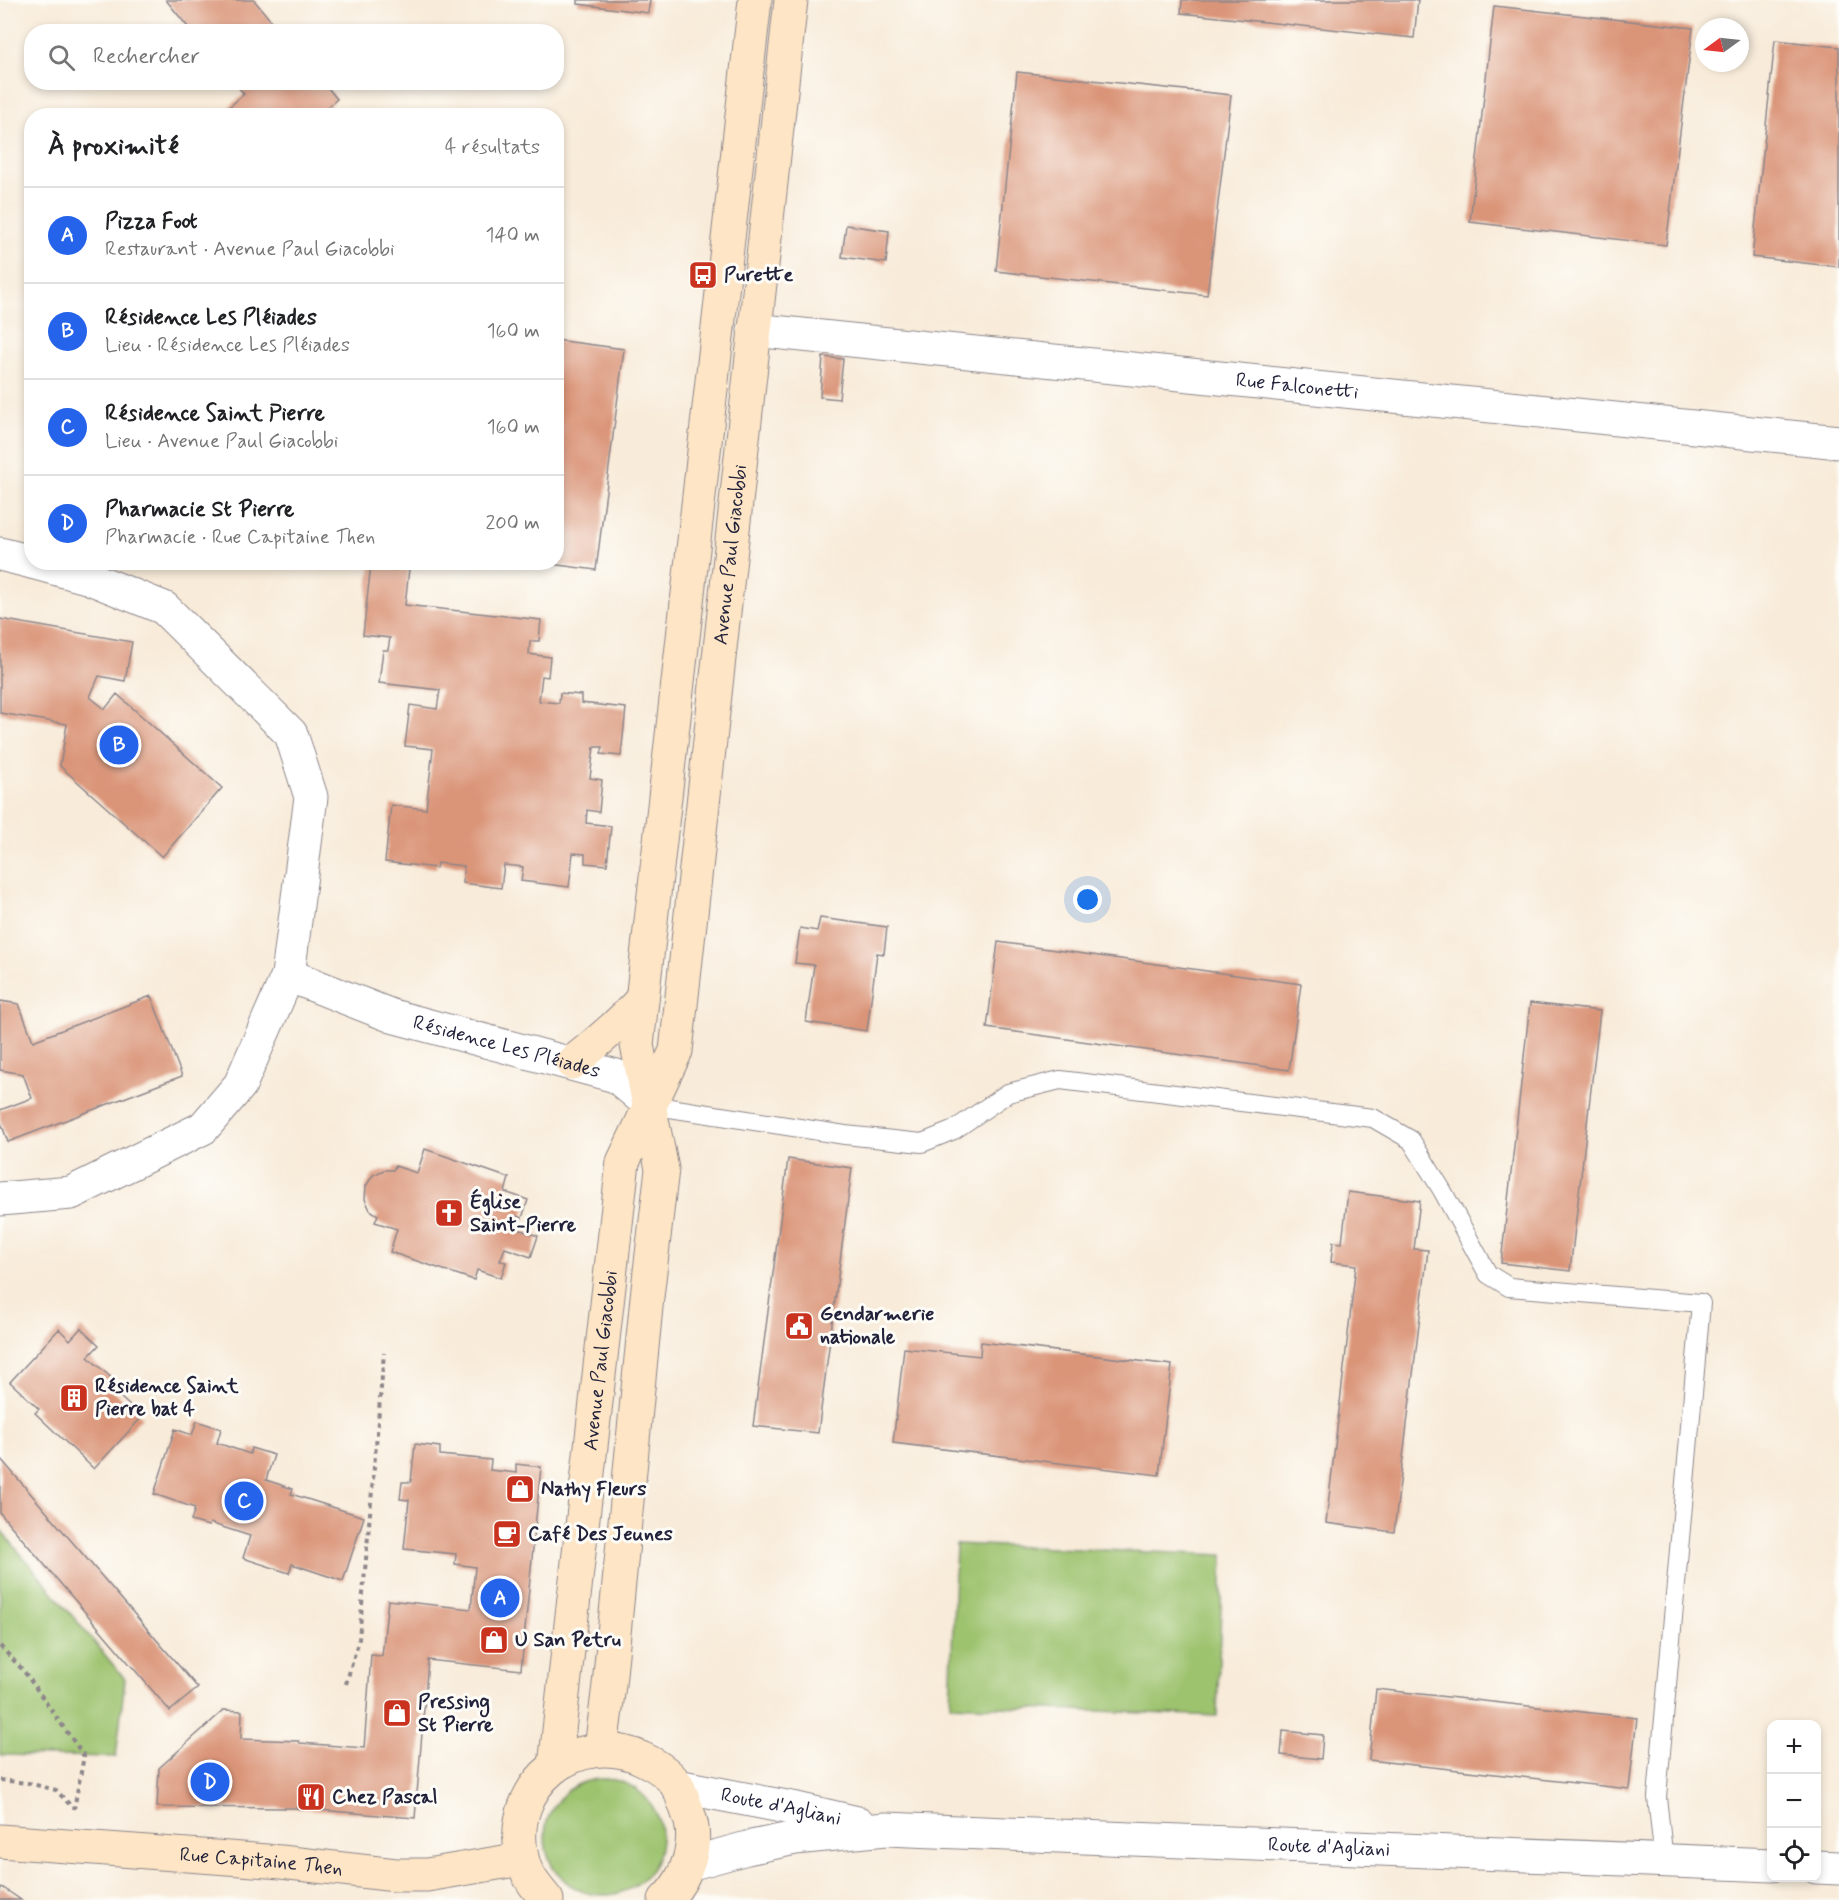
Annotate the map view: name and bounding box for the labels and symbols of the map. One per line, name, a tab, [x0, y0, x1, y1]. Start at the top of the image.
north arrow	[1695, 18, 1749, 72]
bus stop icon: Purette	[687, 259, 719, 291]
place label: Purette	[724, 262, 793, 289]
street label: Rue Falconetti	[1234, 366, 1360, 406]
street label: Avenue Paul Giacobbi	[707, 463, 754, 646]
pin: B	[100, 722, 138, 768]
your location	[1073, 885, 1102, 914]
street label: Résidence Les Pléiades	[410, 1009, 603, 1085]
place label: Église Saint-Pierre	[470, 1188, 577, 1239]
church icon: Église Saint-Pierre	[433, 1197, 465, 1229]
street label: Avenue Paul Giacobbi	[577, 1269, 624, 1452]
place label: Gendarmerie nationale	[820, 1301, 934, 1351]
public building icon: Gendarmerie nationale	[783, 1310, 815, 1342]
place label: Résidence Saint Pierre bat 4	[95, 1373, 240, 1423]
building icon: Résidence Saint Pierre bat 4	[58, 1382, 90, 1414]
shop icon: Nathy Fleurs	[504, 1473, 536, 1505]
place label: Nathy Fleurs	[541, 1476, 646, 1503]
pin: C	[224, 1478, 264, 1524]
cafe icon: Café Des Jeunes	[491, 1518, 523, 1550]
place label: Café Des Jeunes	[528, 1521, 673, 1548]
pin: A	[480, 1576, 520, 1620]
shop icon: U San Petru	[478, 1624, 510, 1656]
place label: U San Petru	[515, 1627, 621, 1654]
place label: Pressing St Pierre	[418, 1689, 494, 1739]
shop icon: Pressing St Pierre	[381, 1697, 413, 1729]
pin: D	[190, 1760, 230, 1804]
restaurant icon: Chez Pascal	[295, 1781, 327, 1813]
street label: Route d'Agliani	[718, 1781, 844, 1832]
place label: Chez Pascal	[332, 1784, 438, 1811]
street label: Route d'Agliani	[1267, 1831, 1391, 1863]
street label: Rue Capitaine Then	[179, 1841, 344, 1882]

